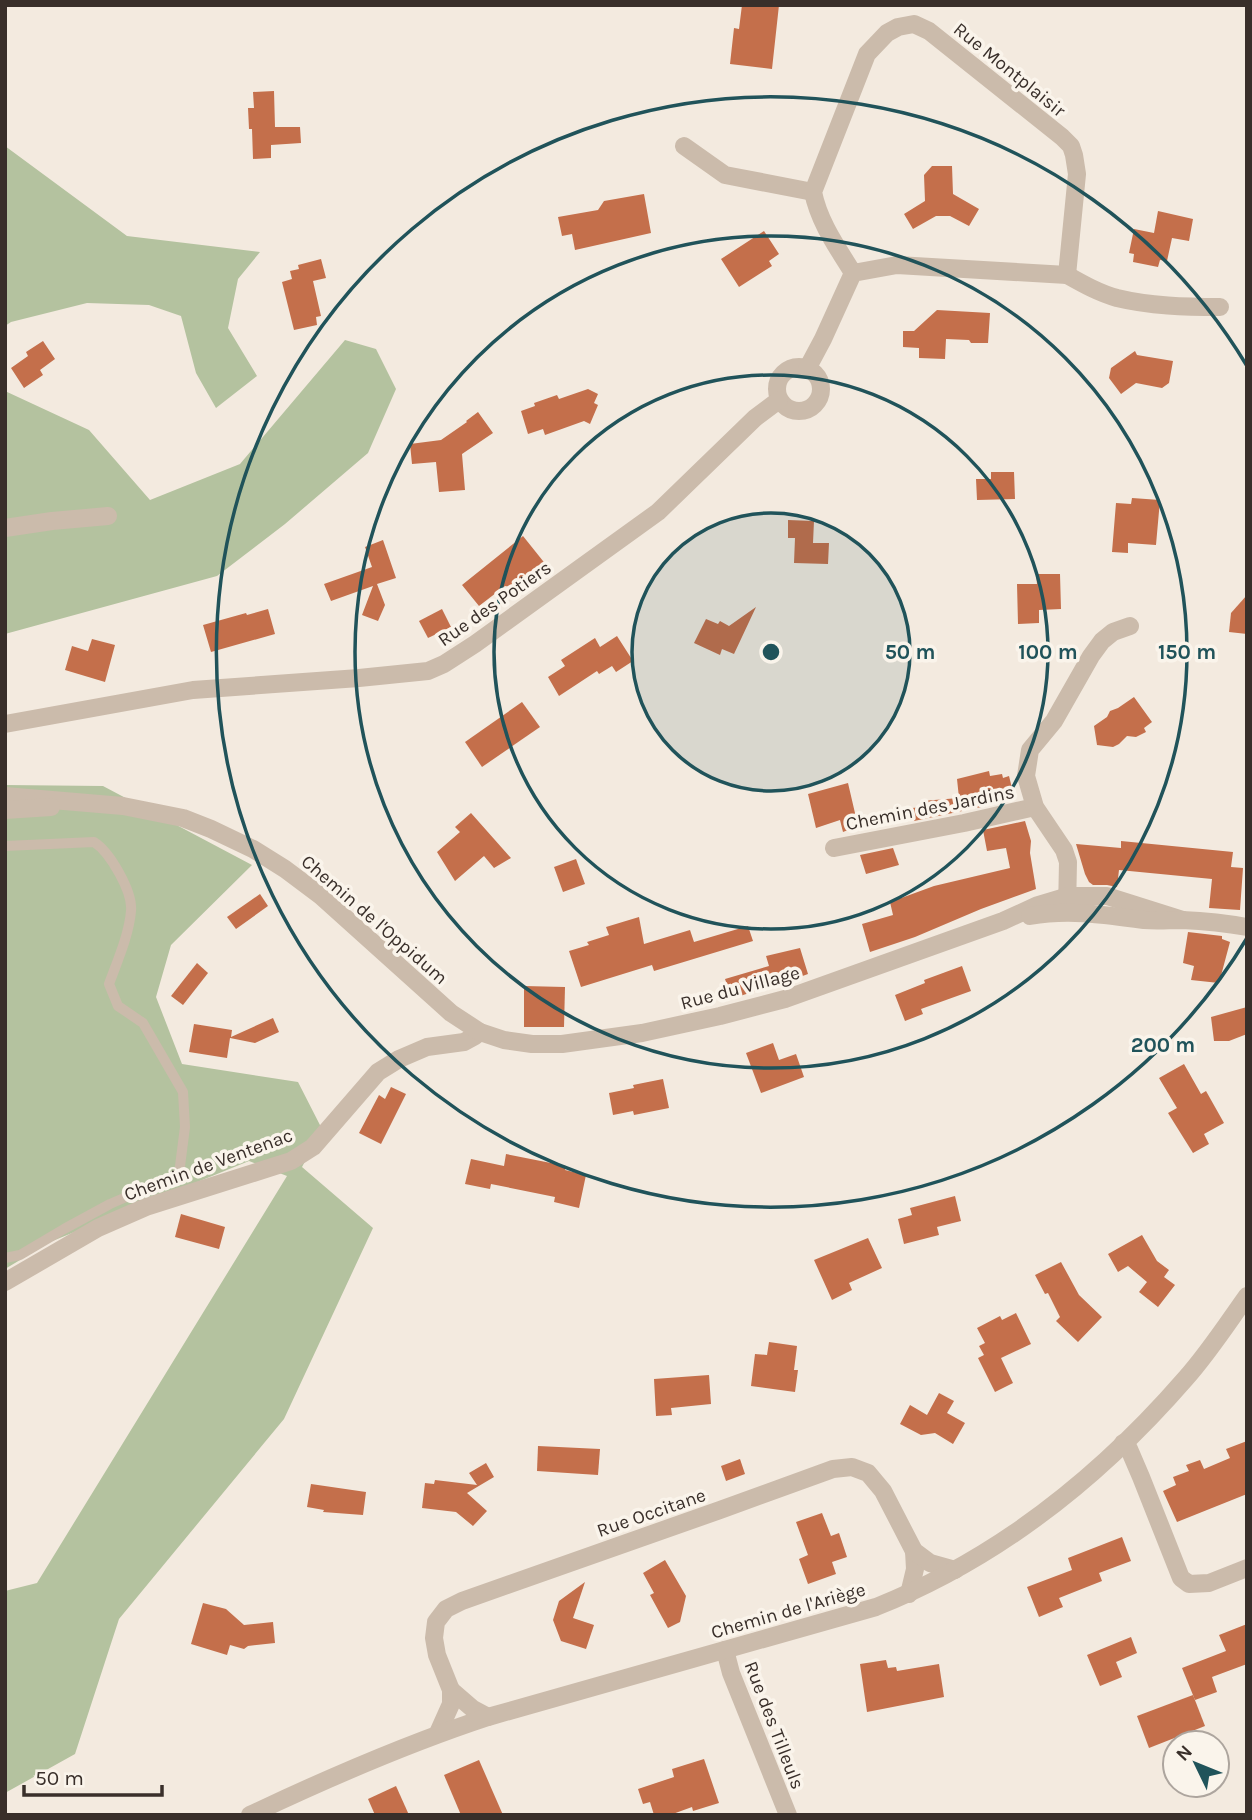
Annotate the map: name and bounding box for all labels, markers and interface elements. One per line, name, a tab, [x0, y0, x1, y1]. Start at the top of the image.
street label: Rue Montplaisir	[949, 18, 1070, 122]
street label: Rue des Potiers	[434, 557, 555, 651]
centre of rings	[759, 640, 783, 664]
text: 50 m	[885, 640, 935, 664]
text: 100 m	[1018, 640, 1078, 664]
text: 150 m	[1158, 640, 1216, 664]
street label: Chemin des Jardins	[844, 781, 1016, 835]
street label: Chemin de l'Oppidum	[297, 850, 452, 989]
street label: Rue du Village	[678, 961, 802, 1014]
text: 200 m	[1131, 1033, 1195, 1057]
street label: Chemin de Ventenac	[121, 1124, 296, 1206]
street label: Rue Occitane	[594, 1484, 709, 1542]
street label: Chemin de l'Ariège	[709, 1578, 868, 1644]
street label: Rue des Tilleuls	[740, 1658, 809, 1792]
north arrow	[1161, 1729, 1231, 1799]
text: N	[1172, 1741, 1197, 1766]
scale bar	[24, 1754, 163, 1798]
text: 50 m	[35, 1766, 84, 1790]

